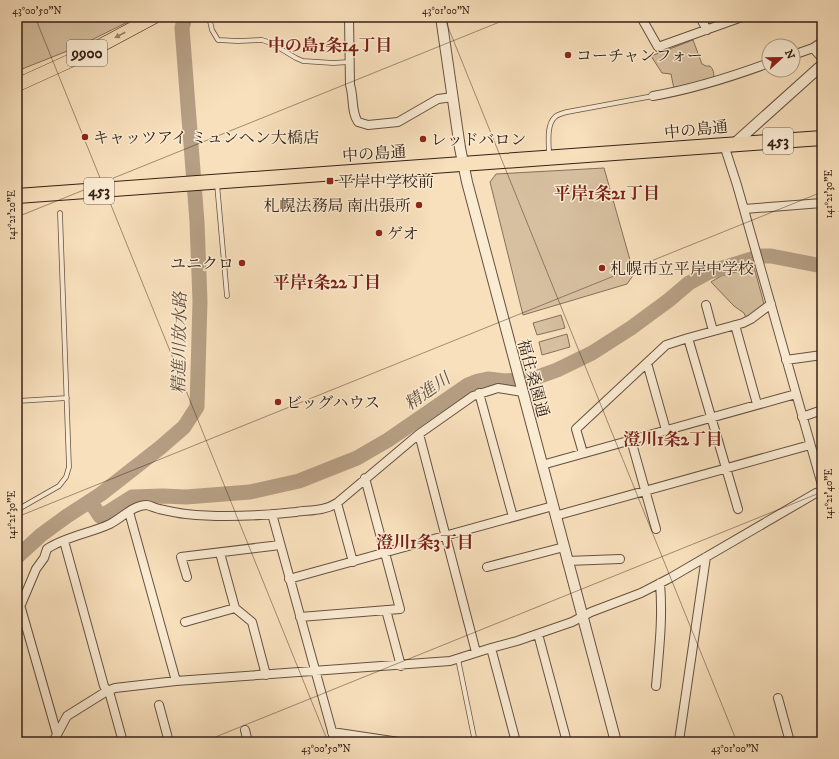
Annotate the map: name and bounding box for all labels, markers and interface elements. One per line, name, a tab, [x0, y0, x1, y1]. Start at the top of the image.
text: 43°00'50"N	[12, 5, 62, 17]
text: 43°01'00"N	[422, 5, 470, 17]
one-way arrow	[114, 32, 126, 39]
district label: 中の島1条14丁目	[268, 35, 392, 57]
north arrow	[761, 38, 801, 78]
road number: 9900	[67, 40, 107, 66]
place label: コーチャンフォー	[576, 46, 703, 66]
text: N	[781, 48, 798, 61]
marker: コーチャンフォー	[563, 50, 573, 60]
street label: 中の島通	[663, 117, 729, 143]
place label: キャッツアイ ミュンヘン大橋店	[93, 128, 319, 148]
road number: 453	[763, 128, 793, 154]
place label: レッドバロン	[431, 130, 527, 150]
marker: キャッツアイ ミュンヘン大橋店	[80, 132, 90, 142]
marker: レッドバロン	[418, 134, 428, 144]
street label: 中の島通	[341, 142, 407, 166]
text: 141°21'30"E	[823, 170, 835, 218]
place label: 平岸中学校前	[338, 172, 434, 192]
marker: 平岸中学校前	[325, 176, 335, 186]
road number: 453	[84, 178, 114, 204]
district label: 平岸1条21丁目	[554, 183, 660, 205]
text: 141°21'20"E	[6, 190, 18, 240]
place label: 札幌法務局 南出張所	[264, 196, 411, 216]
marker: 札幌法務局 南出張所	[414, 200, 424, 210]
place label: ゲオ	[387, 224, 419, 244]
marker: ゲオ	[374, 228, 384, 238]
place label: ユニクロ	[170, 254, 234, 274]
marker: ユニクロ	[237, 258, 247, 268]
place label: 札幌市立平岸中学校	[610, 259, 754, 279]
marker: 札幌市立平岸中学校	[597, 263, 607, 273]
district label: 平岸1条22丁目	[273, 272, 381, 294]
water label: 精進川放水路	[168, 291, 192, 394]
street label: 福住桑園通	[513, 337, 553, 419]
water label: 精進川	[400, 367, 456, 415]
place label: ビッグハウス	[286, 393, 380, 413]
marker: ビッグハウス	[273, 397, 283, 407]
district label: 澄川1条2丁目	[623, 429, 723, 451]
text: 141°21'40"E	[823, 469, 835, 519]
text: 141°21'30"E	[6, 491, 18, 539]
district label: 澄川1条3丁目	[376, 532, 474, 554]
text: 43°00'50"N	[301, 743, 351, 755]
text: 43°01'00"N	[711, 743, 759, 755]

